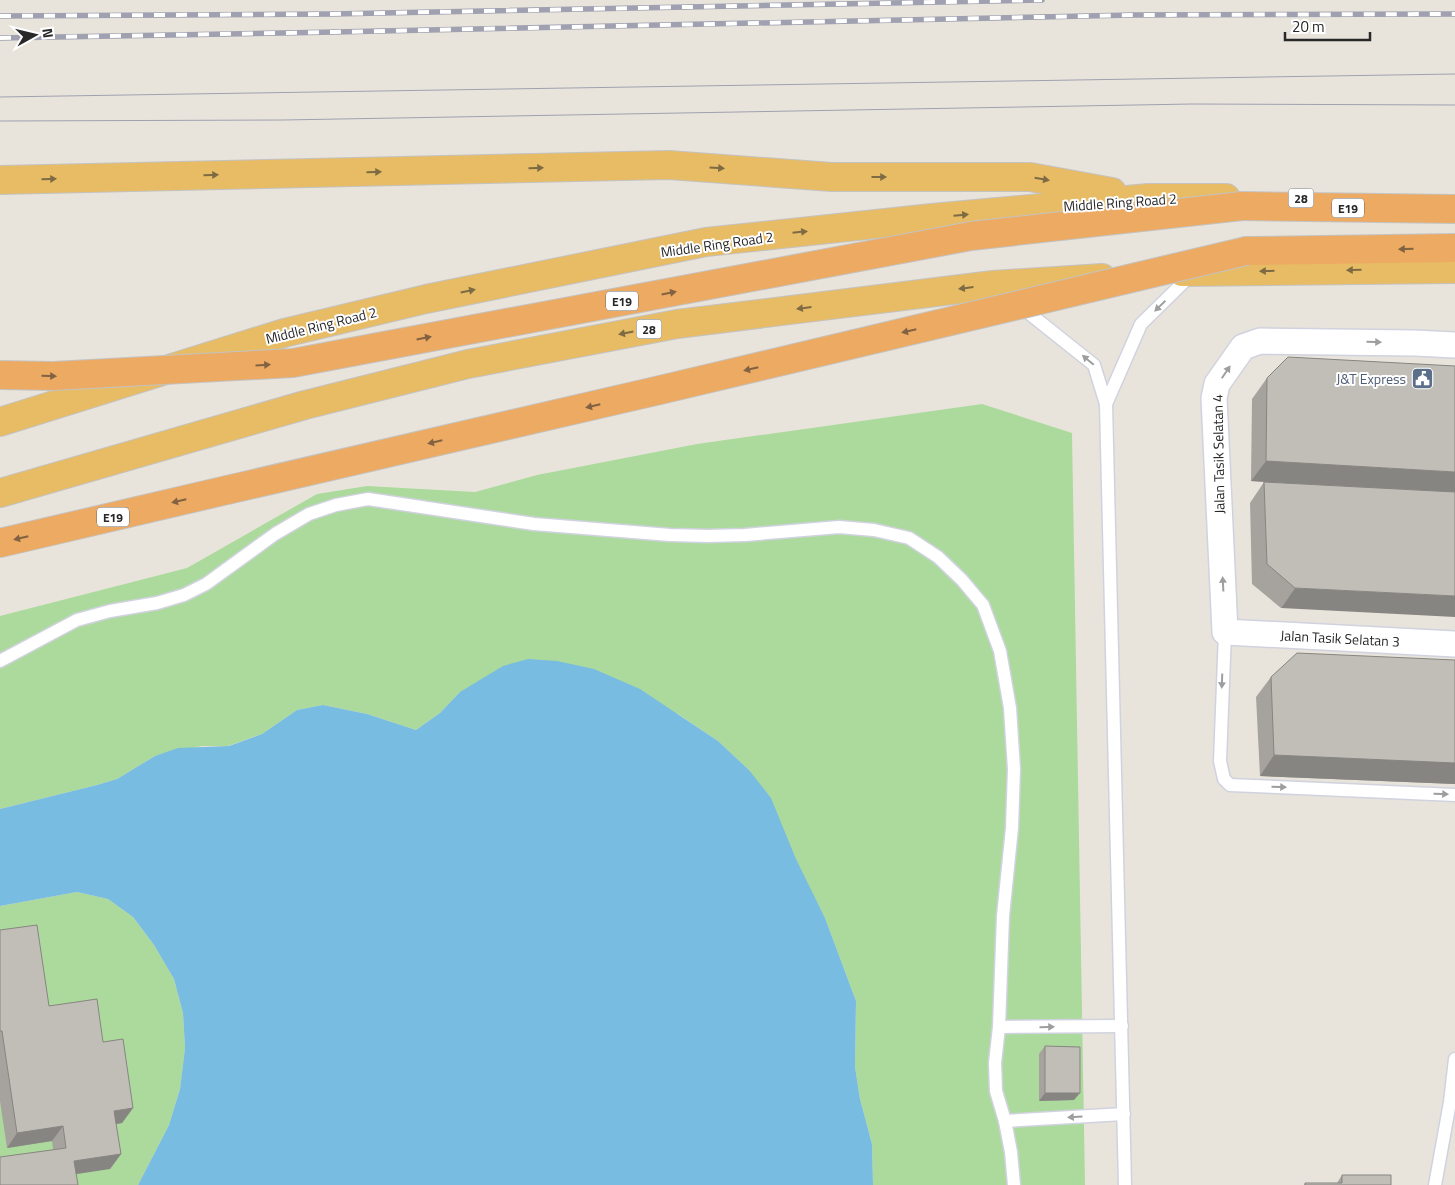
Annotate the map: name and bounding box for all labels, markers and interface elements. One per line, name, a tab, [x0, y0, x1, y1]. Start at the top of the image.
north arrow	[10, 10, 60, 60]
scale bar	[1285, 10, 1370, 42]
text: 20 m	[1292, 15, 1325, 38]
text: N	[37, 27, 59, 39]
one-way arrow	[528, 164, 544, 172]
one-way arrow	[710, 165, 726, 173]
one-way arrow	[366, 167, 382, 175]
one-way arrow	[203, 171, 219, 179]
one-way arrow	[872, 173, 888, 181]
one-way arrow	[41, 175, 57, 183]
one-way arrow	[1034, 176, 1050, 184]
street label: Middle Ring Road 2	[1063, 188, 1177, 216]
road number: 28	[1288, 188, 1314, 208]
road number: E19	[1332, 198, 1364, 218]
one-way arrow	[954, 211, 970, 219]
street label: Middle Ring Road 2	[659, 226, 775, 262]
one-way arrow	[792, 228, 808, 236]
one-way arrow	[1398, 245, 1414, 253]
one-way arrow	[1346, 266, 1362, 274]
one-way arrow	[1259, 267, 1275, 275]
one-way arrow	[957, 284, 973, 292]
one-way arrow	[460, 287, 475, 295]
one-way arrow	[662, 288, 678, 296]
road number: E19	[606, 292, 638, 310]
one-way arrow	[1154, 300, 1166, 312]
street label: Middle Ring Road 2	[263, 301, 379, 349]
one-way arrow	[796, 304, 812, 312]
road number: 28	[636, 320, 662, 338]
one-way arrow	[902, 327, 917, 335]
one-way arrow	[618, 330, 634, 338]
one-way arrow	[416, 334, 432, 342]
one-way arrow	[1366, 338, 1382, 346]
one-way arrow	[1081, 355, 1094, 366]
one-way arrow	[256, 360, 272, 368]
one-way arrow	[744, 365, 759, 373]
one-way arrow	[1221, 365, 1230, 379]
public building icon: J&T Express	[1410, 366, 1434, 390]
place label: J&T Express	[1336, 368, 1406, 389]
one-way arrow	[41, 372, 57, 380]
street label: Jalan Tasik Selatan 4	[1206, 394, 1230, 514]
one-way arrow	[585, 402, 601, 410]
one-way arrow	[427, 438, 442, 446]
one-way arrow	[172, 497, 187, 505]
road number: E19	[97, 508, 129, 526]
one-way arrow	[14, 534, 29, 542]
one-way arrow	[1218, 576, 1226, 592]
street label: Jalan Tasik Selatan 3	[1280, 624, 1400, 652]
one-way arrow	[1218, 673, 1226, 689]
one-way arrow	[1271, 784, 1287, 792]
one-way arrow	[1434, 790, 1450, 798]
one-way arrow	[1040, 1023, 1056, 1031]
one-way arrow	[1067, 1113, 1083, 1121]

